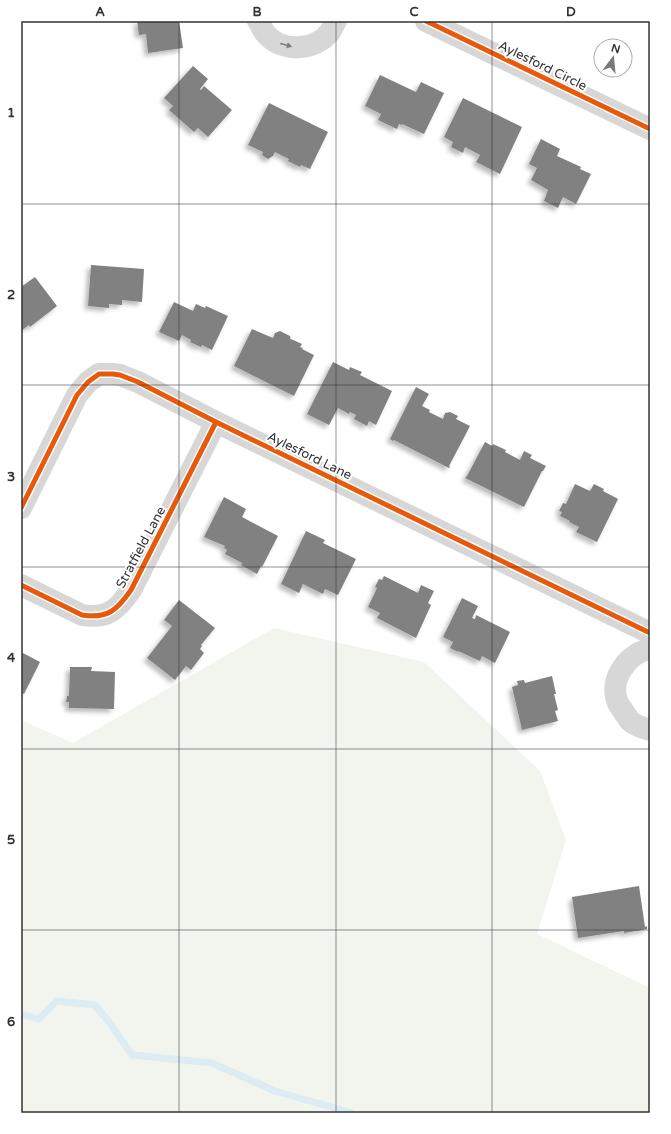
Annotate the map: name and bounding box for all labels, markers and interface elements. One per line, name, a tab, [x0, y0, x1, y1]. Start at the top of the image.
text: A	[95, 4, 105, 20]
text: B	[252, 4, 262, 20]
text: C	[409, 4, 419, 20]
text: D	[566, 4, 576, 20]
street label: Aylesford Circle	[496, 38, 589, 94]
north arrow	[593, 38, 633, 78]
text: N	[610, 41, 622, 56]
one-way arrow	[280, 43, 293, 49]
text: 1	[7, 105, 15, 121]
text: 2	[7, 287, 15, 303]
street label: Aylesford Lane	[265, 429, 354, 483]
text: 3	[7, 469, 15, 485]
street label: Stratfield Lane	[113, 504, 169, 591]
text: 4	[7, 650, 16, 666]
text: 5	[7, 832, 15, 848]
text: 6	[7, 1014, 15, 1030]

